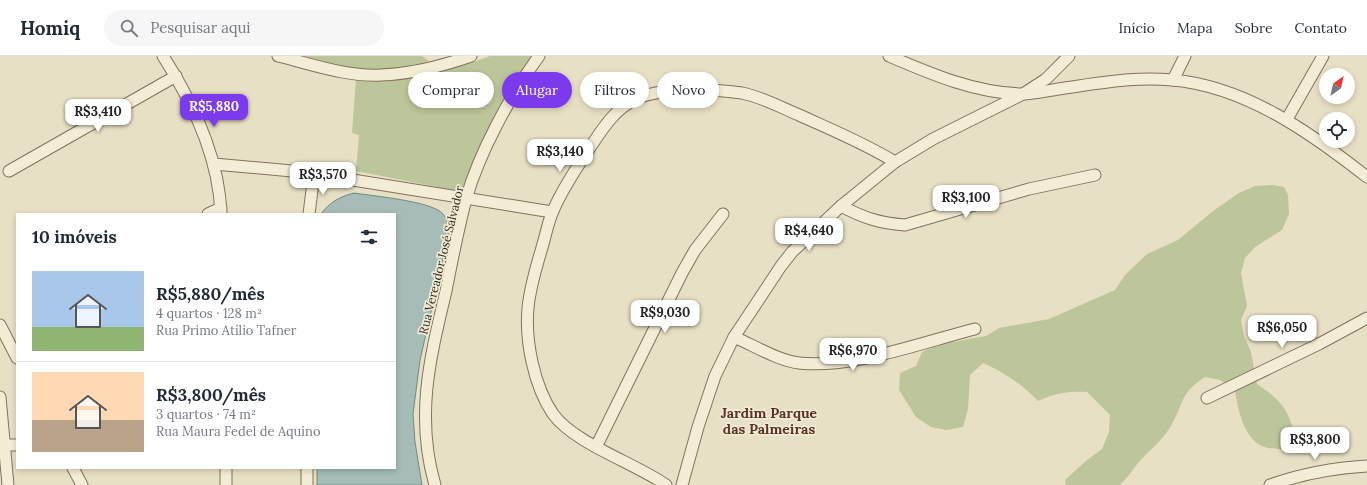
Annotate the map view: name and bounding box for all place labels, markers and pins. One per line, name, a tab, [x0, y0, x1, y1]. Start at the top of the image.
pin: R$5,880	[177, 94, 251, 128]
pin: R$3,410	[61, 99, 135, 133]
pin: R$3,140	[523, 139, 597, 173]
pin: R$3,570	[286, 162, 360, 196]
pin: R$3,100	[929, 185, 1003, 219]
pin: R$4,640	[772, 218, 846, 252]
pin: R$9,030	[628, 300, 702, 334]
pin: R$6,050	[1245, 315, 1319, 349]
pin: R$6,970	[816, 338, 890, 372]
pin: R$3,800	[1278, 427, 1352, 461]

